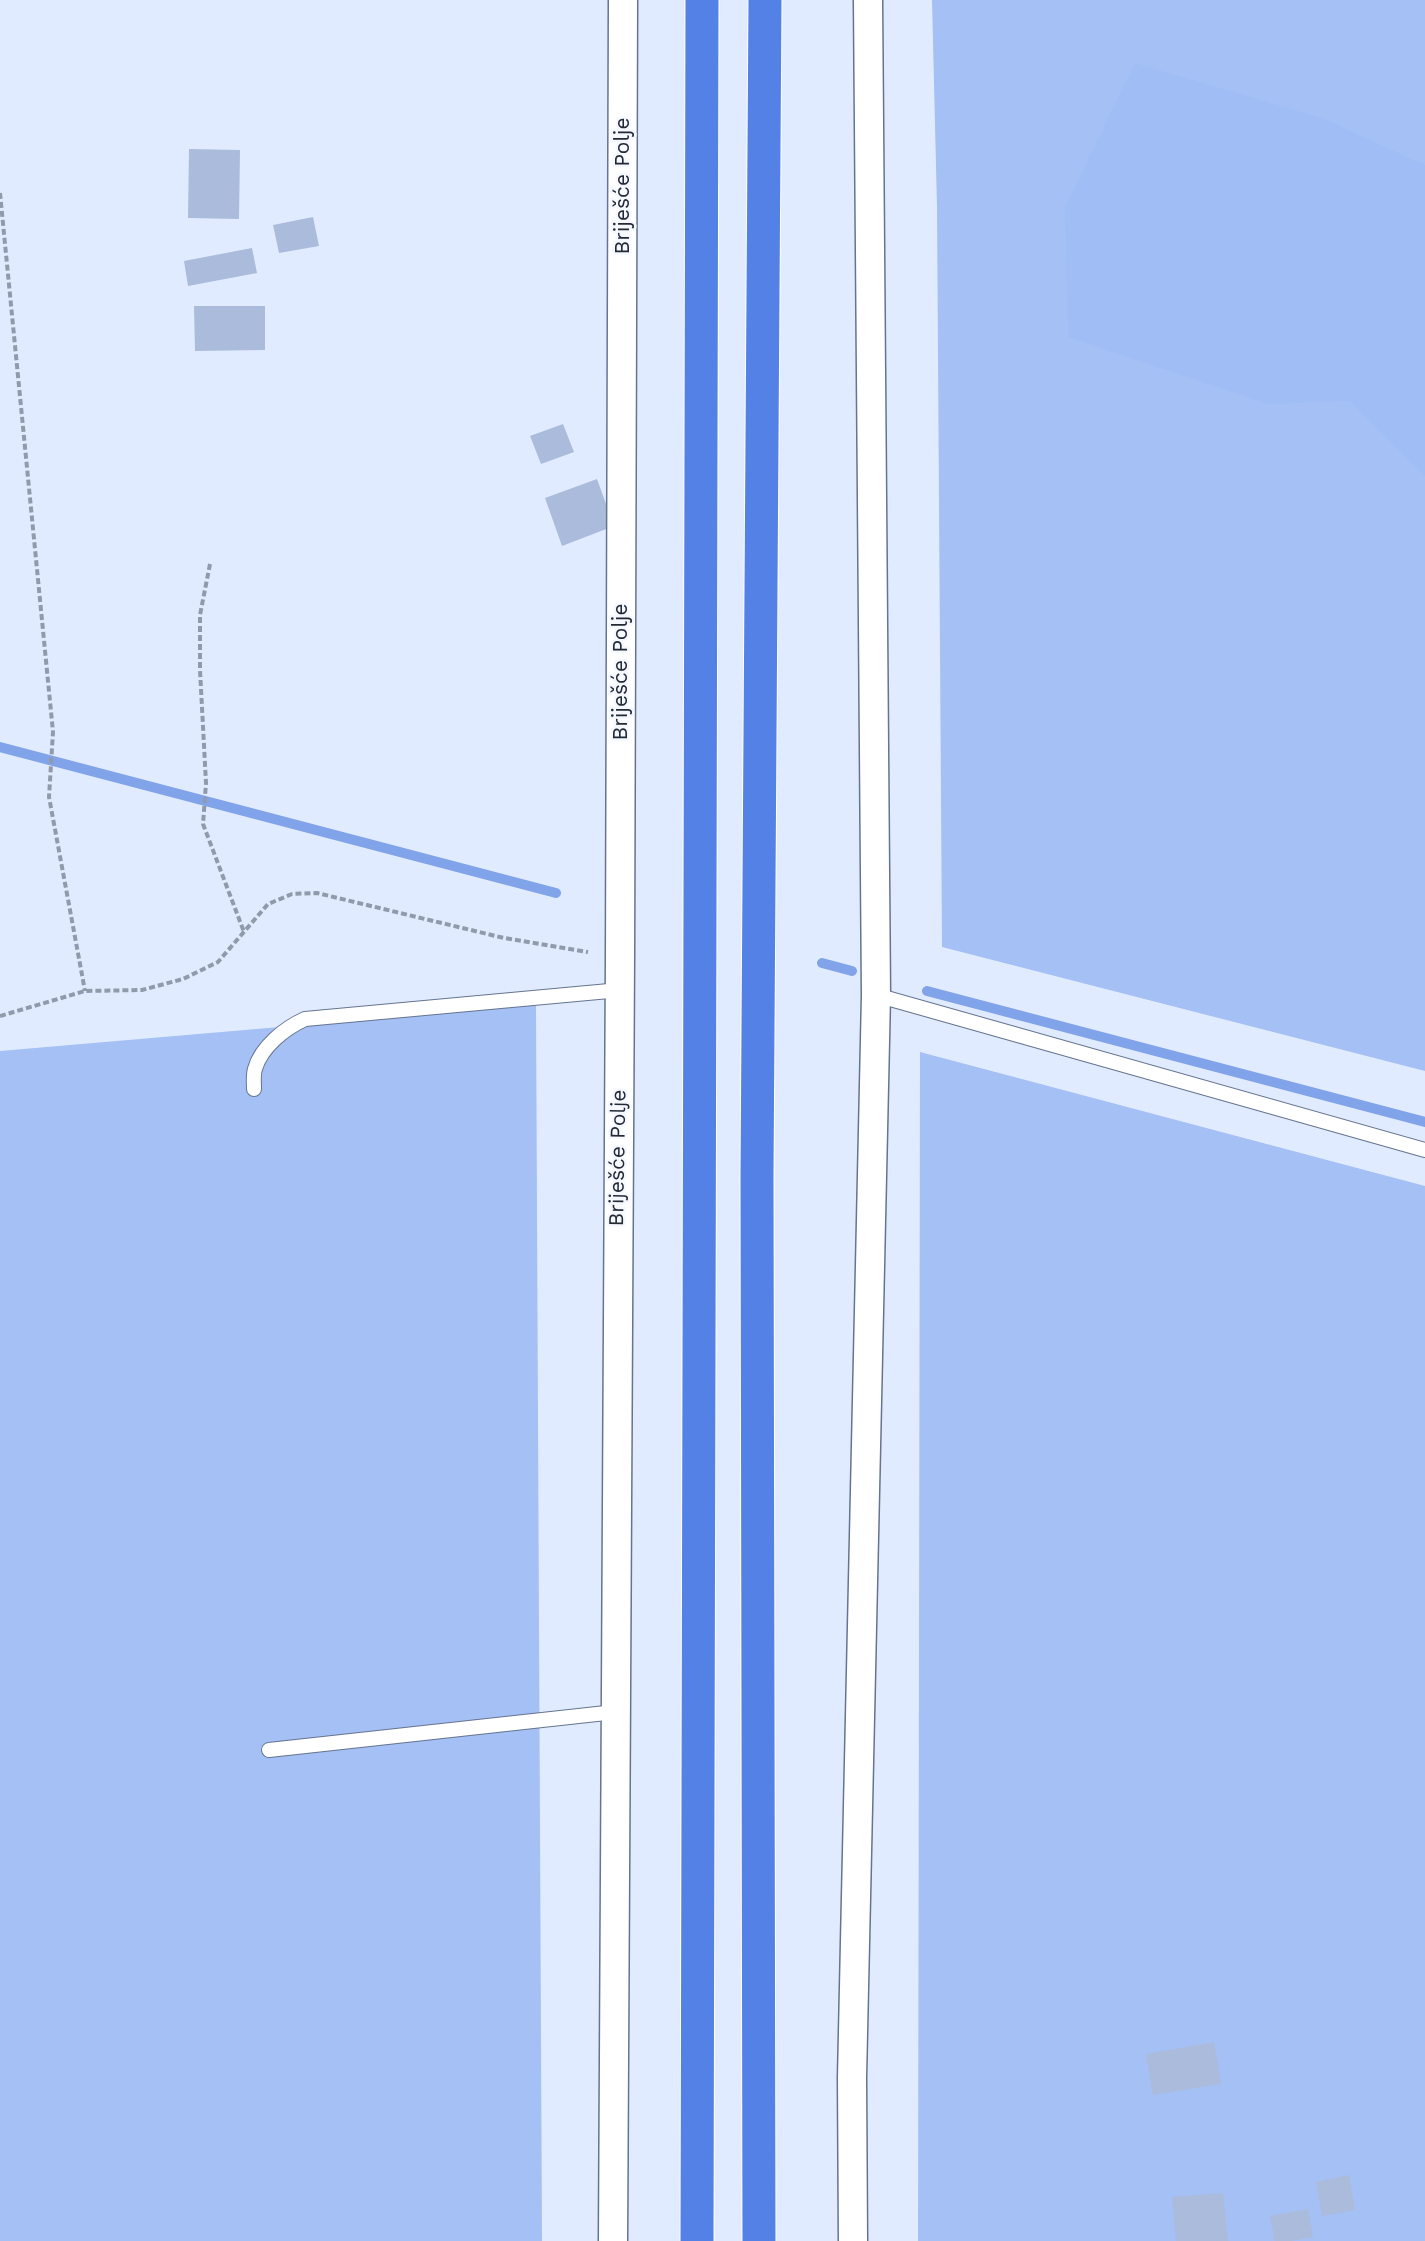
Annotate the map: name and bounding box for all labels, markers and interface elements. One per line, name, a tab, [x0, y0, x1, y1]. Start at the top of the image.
street label: Briješće Polje	[610, 117, 636, 255]
street label: Briješće Polje	[608, 603, 634, 741]
street label: Briješće Polje	[604, 1089, 632, 1227]

